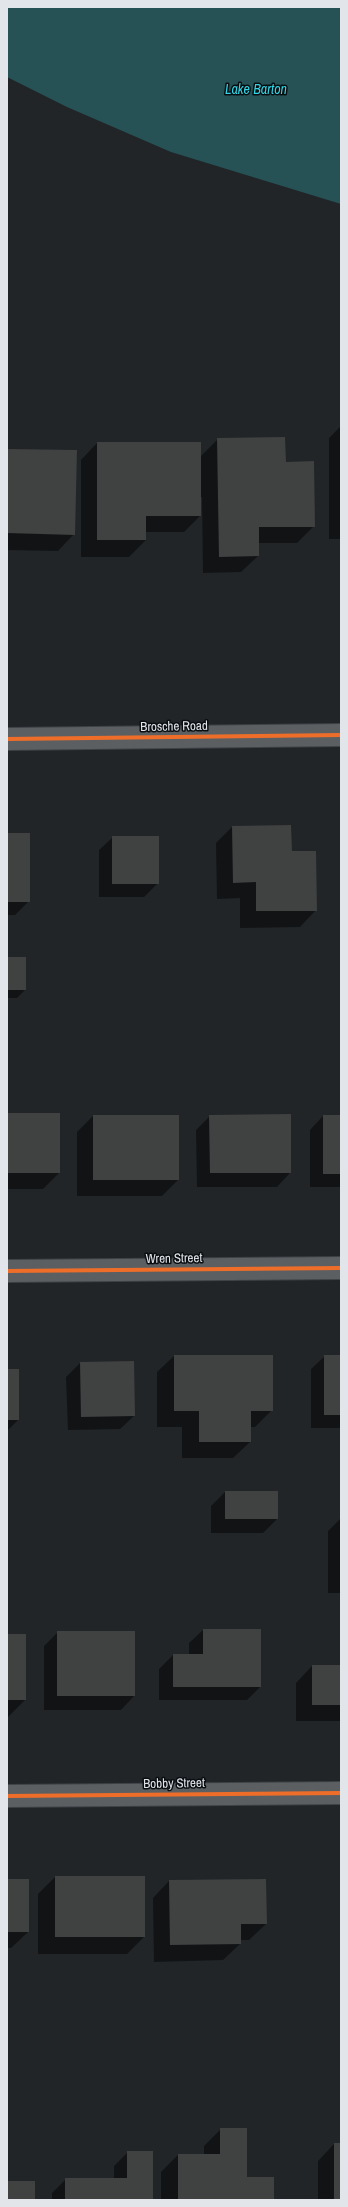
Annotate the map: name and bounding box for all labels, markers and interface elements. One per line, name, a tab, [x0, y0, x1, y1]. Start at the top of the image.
water label: Lake Barton	[225, 82, 287, 98]
street label: Brosche Road	[140, 719, 208, 735]
street label: Wren Street	[146, 1251, 202, 1267]
street label: Bobby Street	[143, 1776, 205, 1792]

